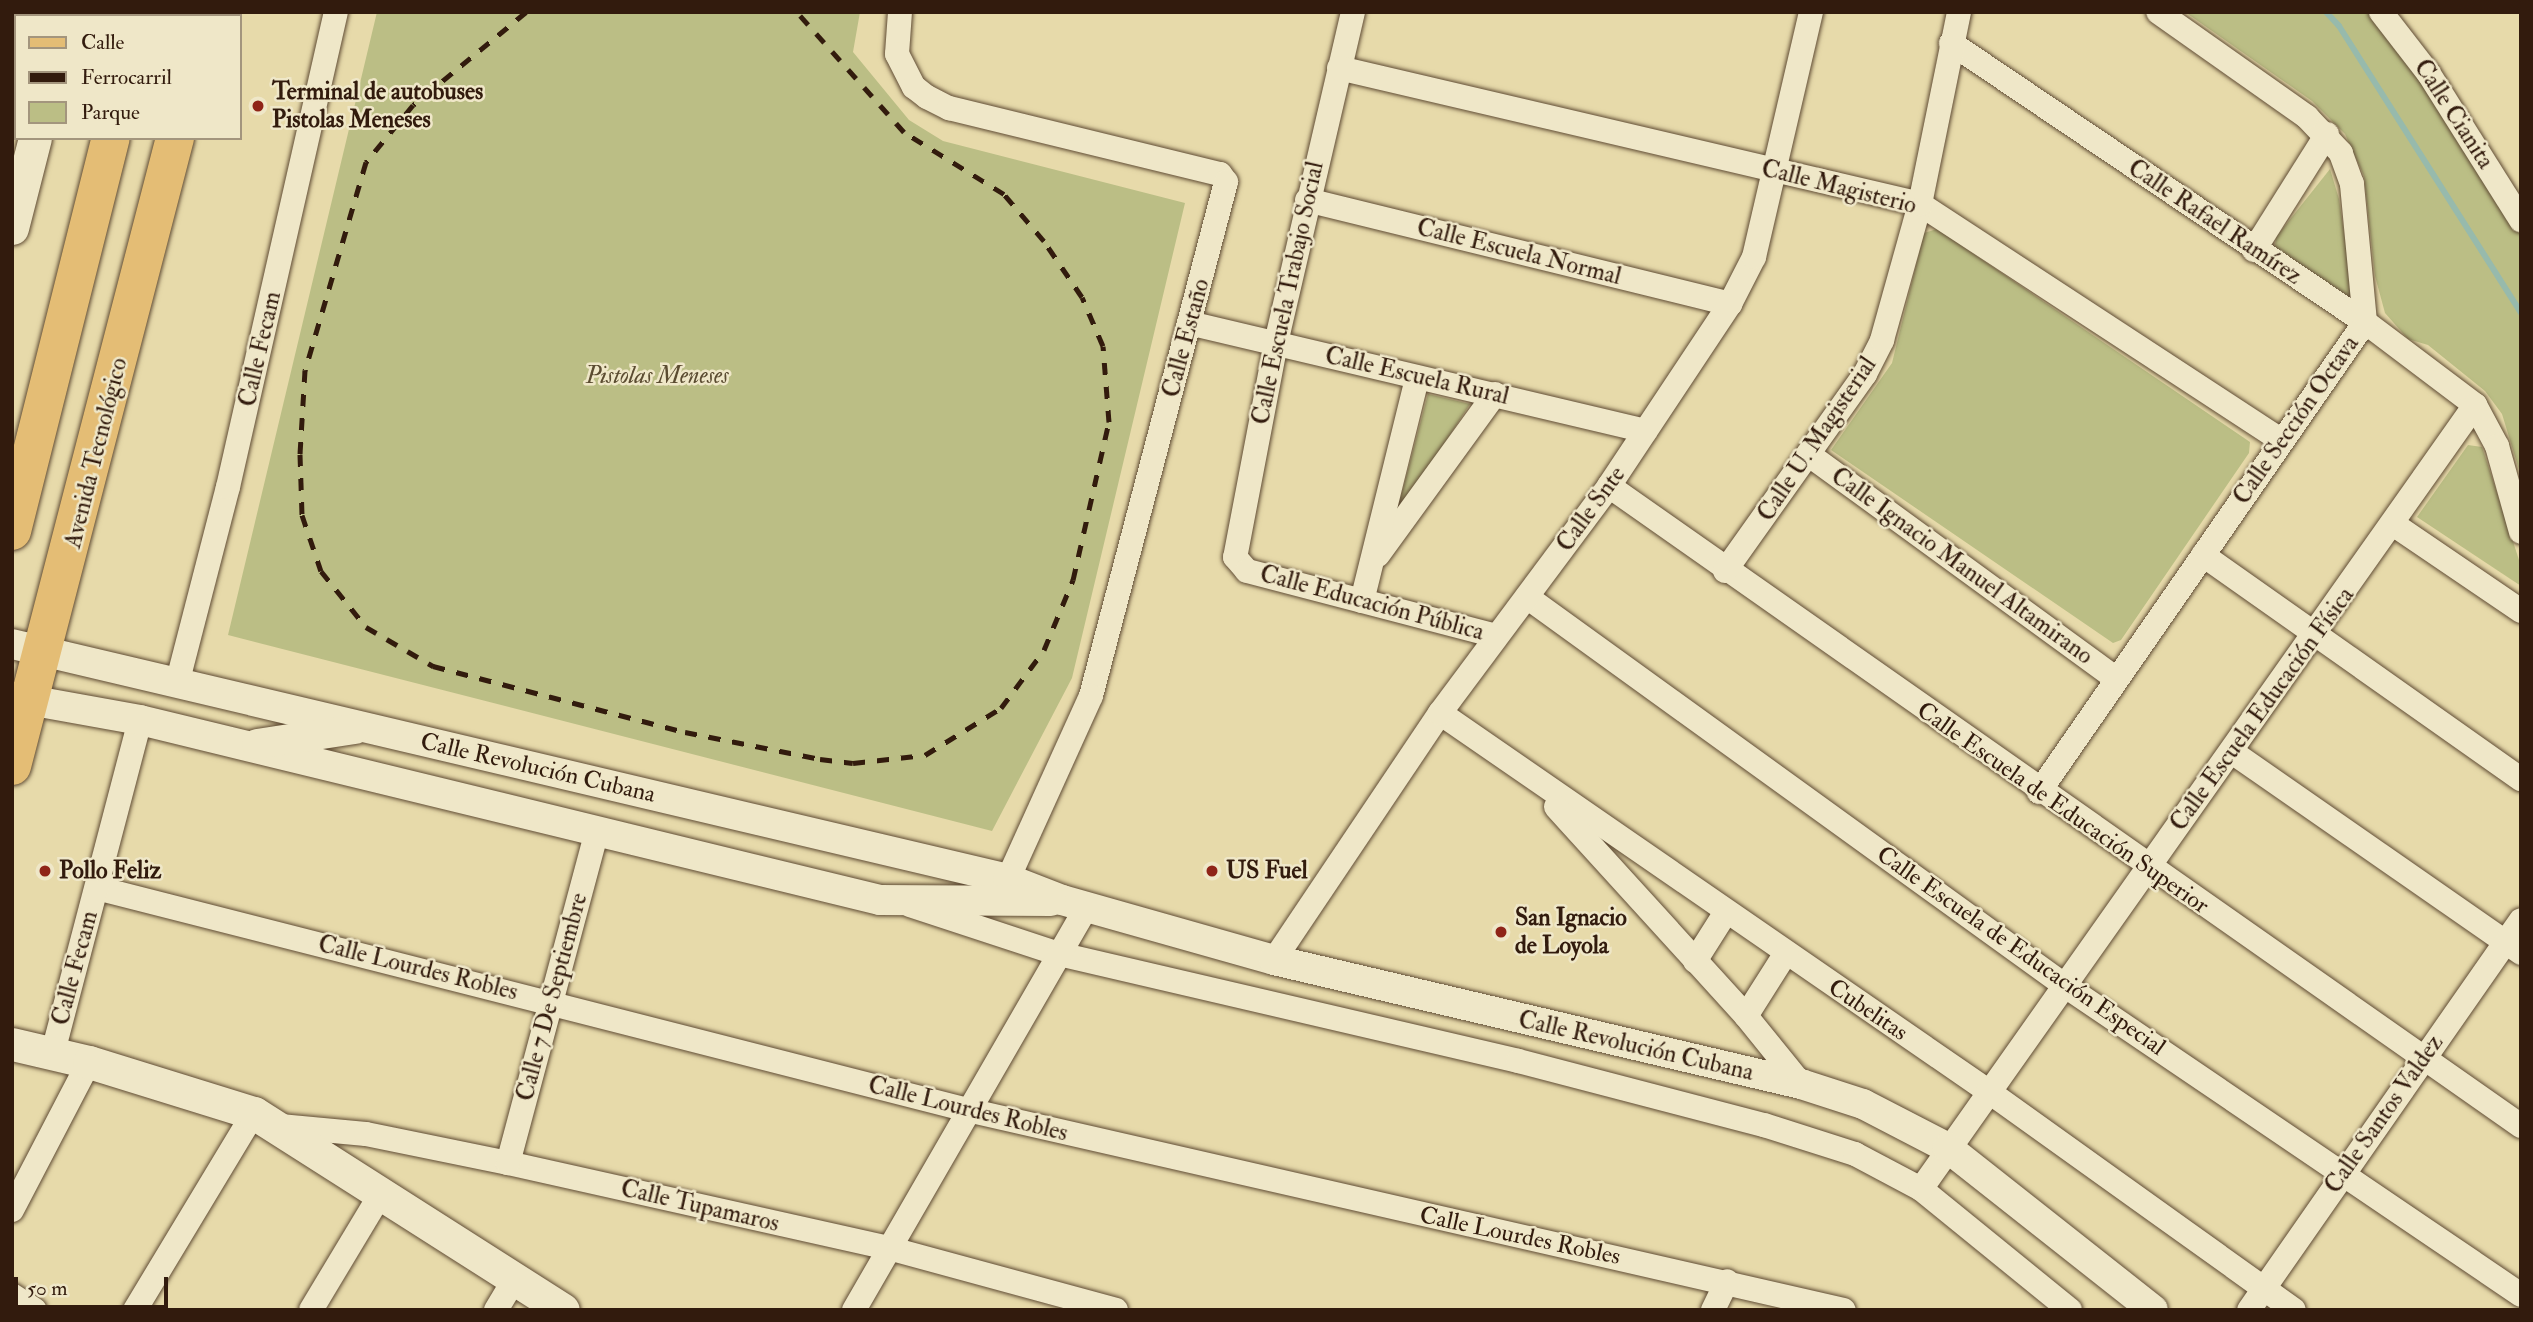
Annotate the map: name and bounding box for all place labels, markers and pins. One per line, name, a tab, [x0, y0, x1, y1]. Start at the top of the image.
place label: Terminal de autobuses Pistolas Meneses	[272, 78, 483, 134]
marker: Terminal de autobuses Pistolas Meneses	[250, 98, 266, 114]
place label: Pollo Feliz	[59, 857, 161, 885]
place label: US Fuel	[1226, 857, 1308, 885]
marker: Pollo Feliz	[37, 863, 53, 879]
marker: US Fuel	[1204, 863, 1220, 879]
place label: San Ignacio de Loyola	[1515, 904, 1627, 960]
marker: San Ignacio de Loyola	[1493, 924, 1509, 940]

